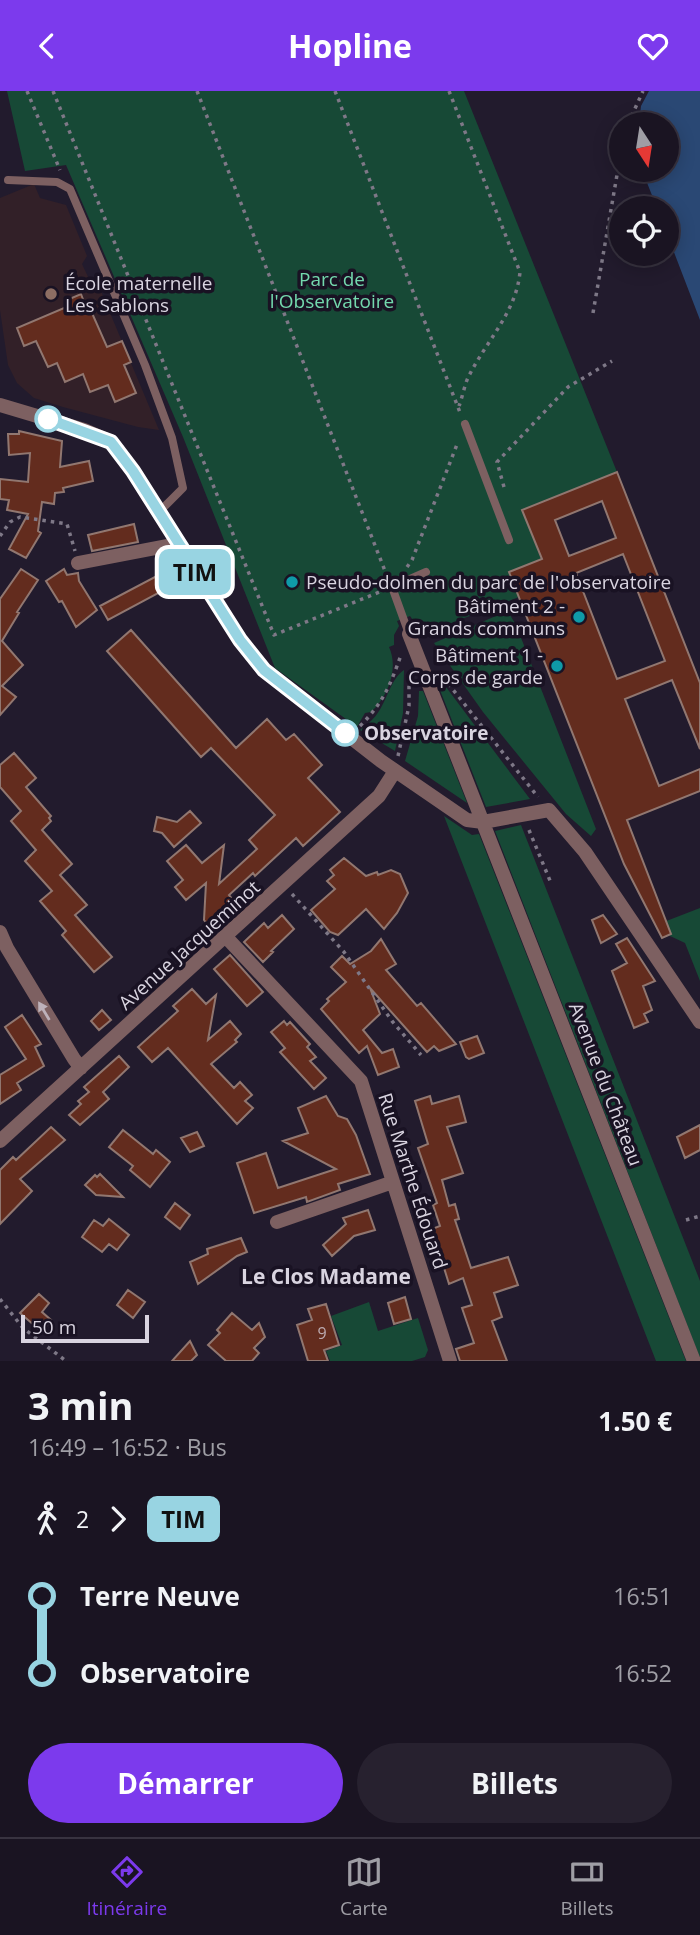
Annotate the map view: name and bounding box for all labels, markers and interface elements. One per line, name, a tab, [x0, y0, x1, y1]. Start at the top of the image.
text: Hopline	[288, 24, 412, 67]
icon: back	[28, 27, 66, 65]
icon: heart	[634, 27, 672, 65]
north arrow	[609, 112, 679, 182]
map controls	[609, 112, 679, 266]
button: locate	[609, 196, 679, 266]
park label: Parc de l'Observatoire	[270, 266, 394, 314]
place label: École maternelle Les Sablons	[65, 270, 212, 318]
marker: École maternelle Les Sablons	[43, 286, 59, 302]
unlabelled marker	[35, 406, 61, 432]
line badge: TIM	[155, 549, 235, 595]
text: TIM	[173, 555, 217, 588]
place label: Pseudo-dolmen du parc de l'observatoire	[306, 569, 671, 595]
marker: Pseudo-dolmen du parc de l'observatoire	[284, 574, 300, 590]
place label: Bâtiment 2 - Grands communs	[408, 593, 565, 641]
marker: Bâtiment 2 - Grands communs	[571, 609, 587, 625]
place label: Bâtiment 1 - Corps de garde	[408, 642, 543, 690]
marker: Bâtiment 1 - Corps de garde	[549, 658, 565, 674]
marker: Observatoire	[332, 720, 358, 746]
place label: Observatoire	[364, 720, 488, 746]
street label: Avenue Jacqueminot	[113, 874, 266, 1016]
street label: Avenue du Château	[563, 999, 649, 1169]
one-way arrow	[38, 1001, 51, 1020]
street label: Rue Marthe Édouard	[372, 1090, 454, 1272]
district label: Le Clos Madame	[241, 1262, 411, 1290]
scale bar	[21, 1312, 149, 1344]
text: 50 m	[32, 1314, 76, 1340]
house number: 9	[317, 1322, 327, 1344]
text: 3 min	[28, 1379, 133, 1431]
text: 1.50 €	[598, 1403, 672, 1439]
text: 16:49 – 16:52 · Bus	[28, 1431, 227, 1463]
icon: walk	[28, 1500, 66, 1538]
icon: forward	[99, 1500, 137, 1538]
text: TIM	[161, 1502, 206, 1535]
text: 2	[76, 1503, 89, 1535]
text: Terre Neuve	[80, 1578, 240, 1614]
text: 16:51	[613, 1580, 672, 1612]
text: Observatoire	[80, 1655, 250, 1691]
text: 16:52	[613, 1657, 672, 1689]
button: Démarrer	[28, 1743, 343, 1823]
button: Billets	[357, 1743, 672, 1823]
tab: Itinéraire	[86, 1853, 167, 1921]
tab: Carte	[340, 1853, 388, 1921]
tab: Billets	[560, 1853, 614, 1921]

